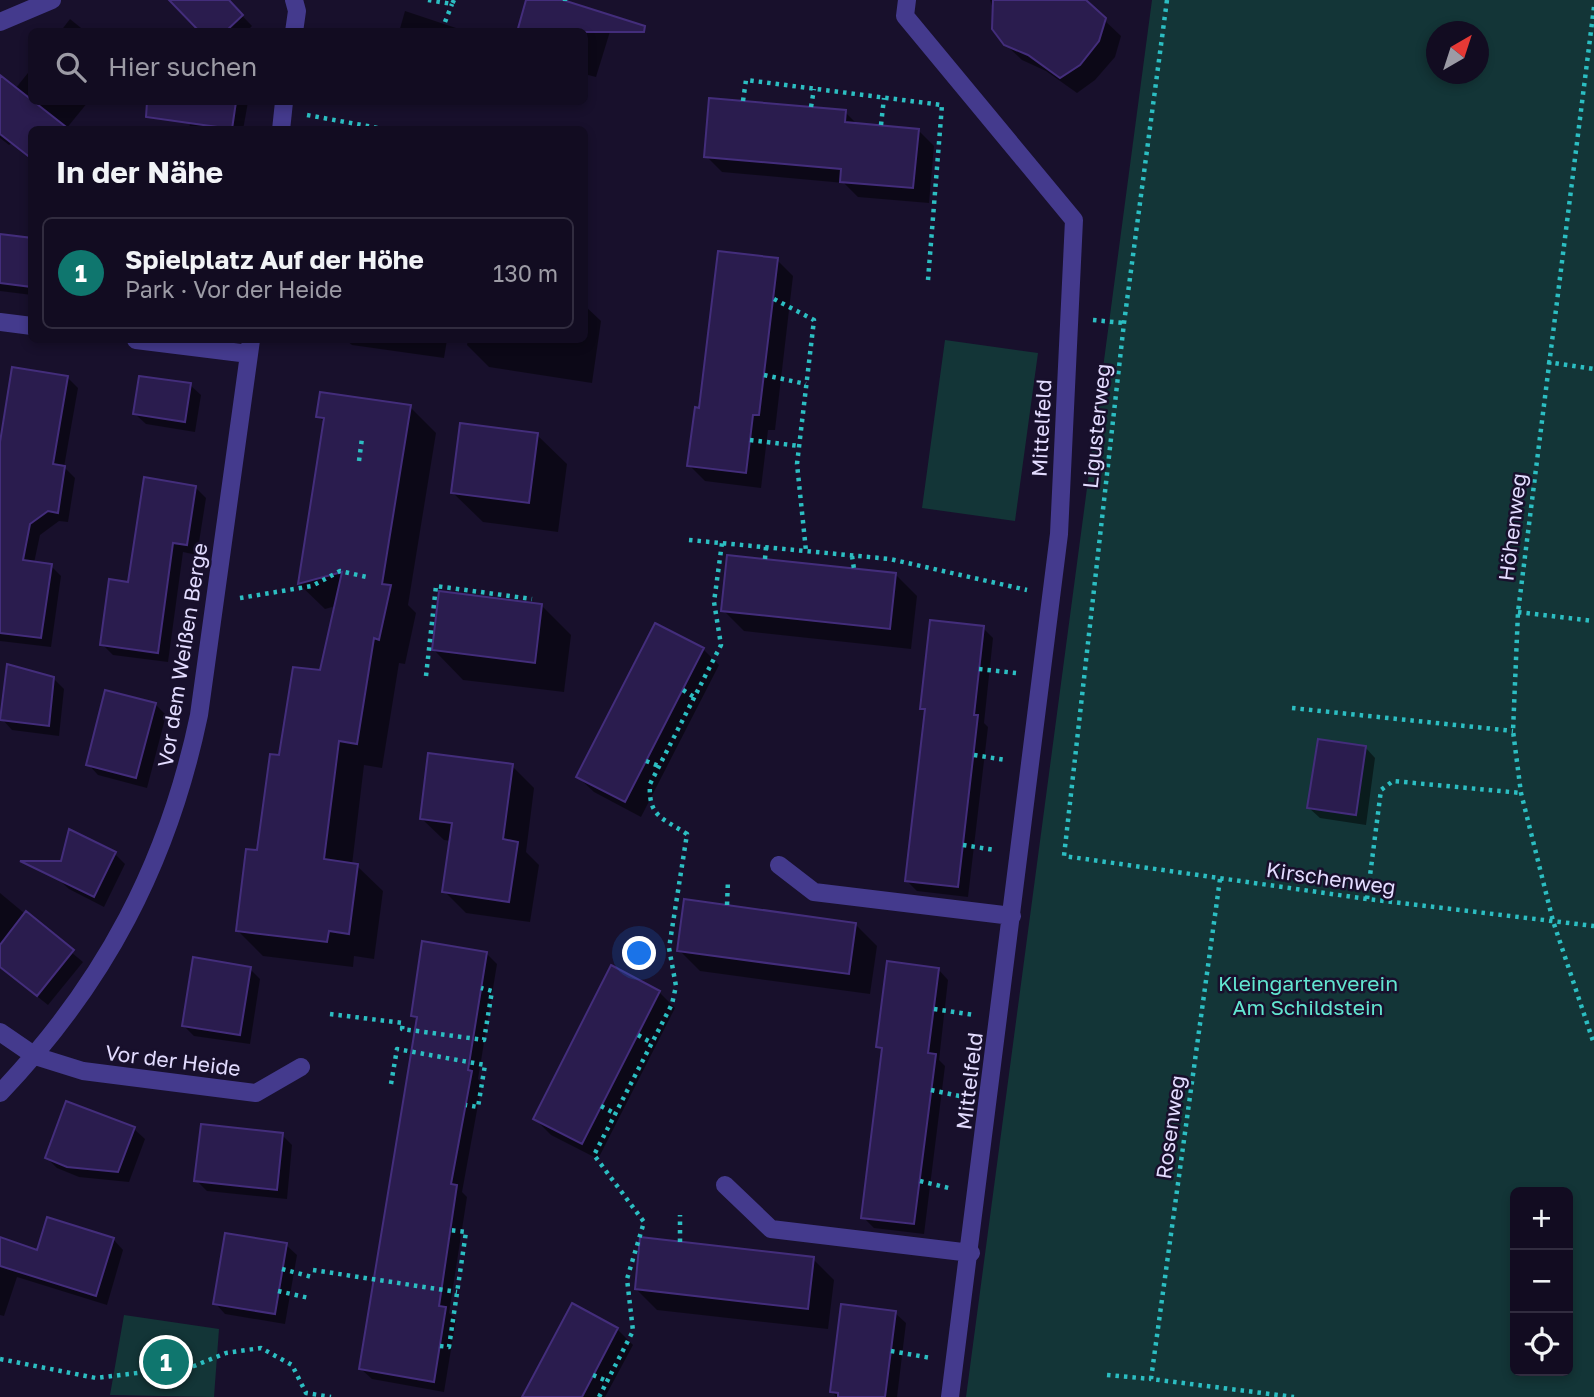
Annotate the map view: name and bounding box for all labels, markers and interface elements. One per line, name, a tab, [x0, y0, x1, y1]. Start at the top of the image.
north arrow	[1426, 21, 1489, 84]
search box	[28, 28, 588, 105]
icon: search	[52, 48, 90, 86]
text: Hier suchen	[108, 51, 257, 82]
text: In der Nähe	[56, 154, 223, 190]
text: Spielplatz Auf der Höhe	[125, 244, 424, 275]
text: 1	[75, 259, 87, 287]
text: 130 m	[493, 259, 558, 287]
text: Park · Vor der Heide	[125, 275, 342, 303]
street label: Ligusterweg	[1077, 362, 1115, 490]
street label: Mittelfeld	[1025, 378, 1057, 478]
street label: Höhenweg	[1492, 472, 1532, 582]
street label: Vor dem Weißen Berge	[151, 541, 213, 769]
street label: Kirschenweg	[1265, 856, 1397, 900]
your location	[622, 936, 656, 970]
park label: Kleingartenverein Am Schildstein	[1218, 970, 1398, 1020]
street label: Mittelfeld	[950, 1031, 988, 1131]
street label: Vor der Heide	[104, 1039, 242, 1081]
street label: Rosenweg	[1150, 1073, 1190, 1181]
map controls	[1510, 1187, 1573, 1376]
button: +	[1510, 1187, 1573, 1250]
button: −	[1510, 1250, 1573, 1313]
button: locate	[1510, 1313, 1573, 1376]
pin: 1	[143, 1336, 189, 1388]

